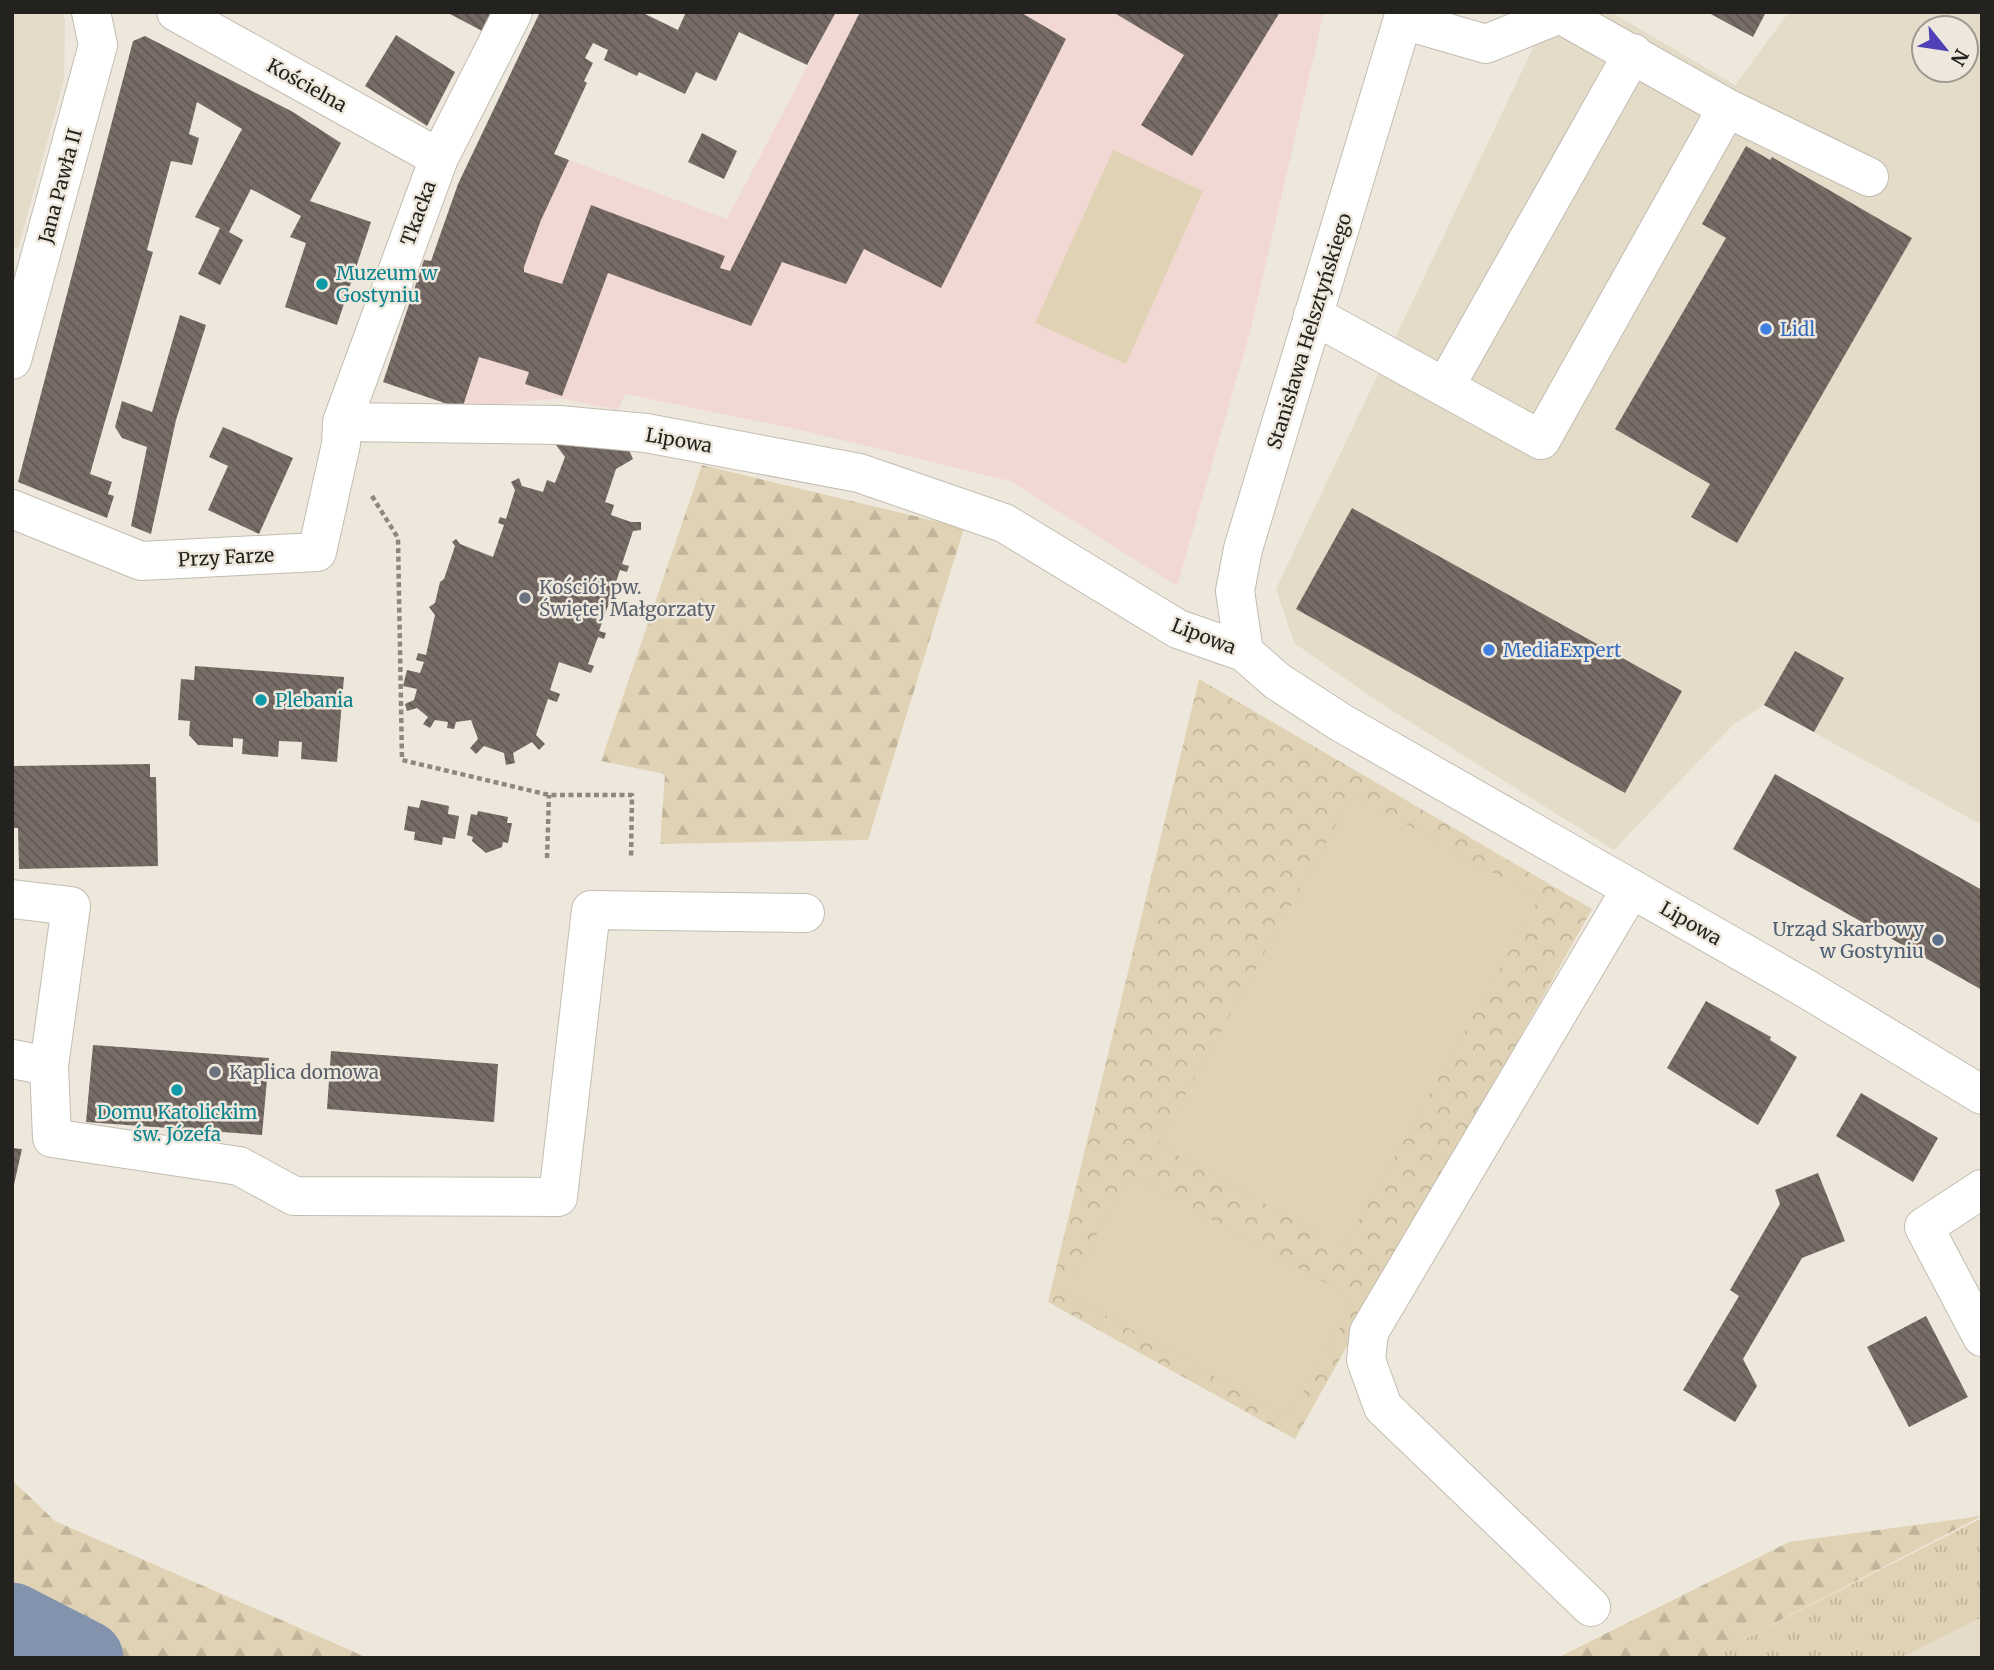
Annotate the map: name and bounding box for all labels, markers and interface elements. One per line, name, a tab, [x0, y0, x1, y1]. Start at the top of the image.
north arrow	[1910, 14, 1980, 84]
text: N	[1946, 45, 1974, 70]
street label: Kościelna	[263, 53, 351, 117]
street label: Jana Pawła II	[33, 126, 87, 247]
street label: Tkacka	[395, 177, 441, 249]
street label: Stanisława Helsztyńskiego	[1262, 210, 1356, 452]
place label: Muzeum w Gostyniu	[336, 261, 439, 307]
marker: Muzeum w Gostyniu	[314, 276, 330, 292]
place label: Lidl	[1780, 317, 1815, 341]
marker: Lidl	[1758, 321, 1774, 337]
street label: Lipowa	[644, 422, 714, 458]
street label: Przy Farze	[177, 542, 275, 572]
place label: Kościół pw. Świętej Małgorzaty	[539, 575, 715, 621]
marker: Kościół pw. Świętej Małgorzaty	[517, 590, 533, 606]
street label: Lipowa	[1168, 613, 1240, 659]
place label: MediaExpert	[1503, 638, 1622, 662]
marker: MediaExpert	[1481, 642, 1497, 658]
place label: Plebania	[275, 688, 353, 712]
marker: Plebania	[253, 692, 269, 708]
street label: Lipowa	[1656, 896, 1726, 950]
place label: Urząd Skarbowy w Gostyniu	[1772, 917, 1924, 963]
marker: Urząd Skarbowy w Gostyniu	[1930, 932, 1946, 948]
place label: Kaplica domowa	[229, 1060, 379, 1084]
marker: Kaplica domowa	[207, 1064, 223, 1080]
marker: Domu Katolickim św. Józefa	[169, 1082, 185, 1098]
place label: Domu Katolickim św. Józefa	[97, 1100, 258, 1146]

